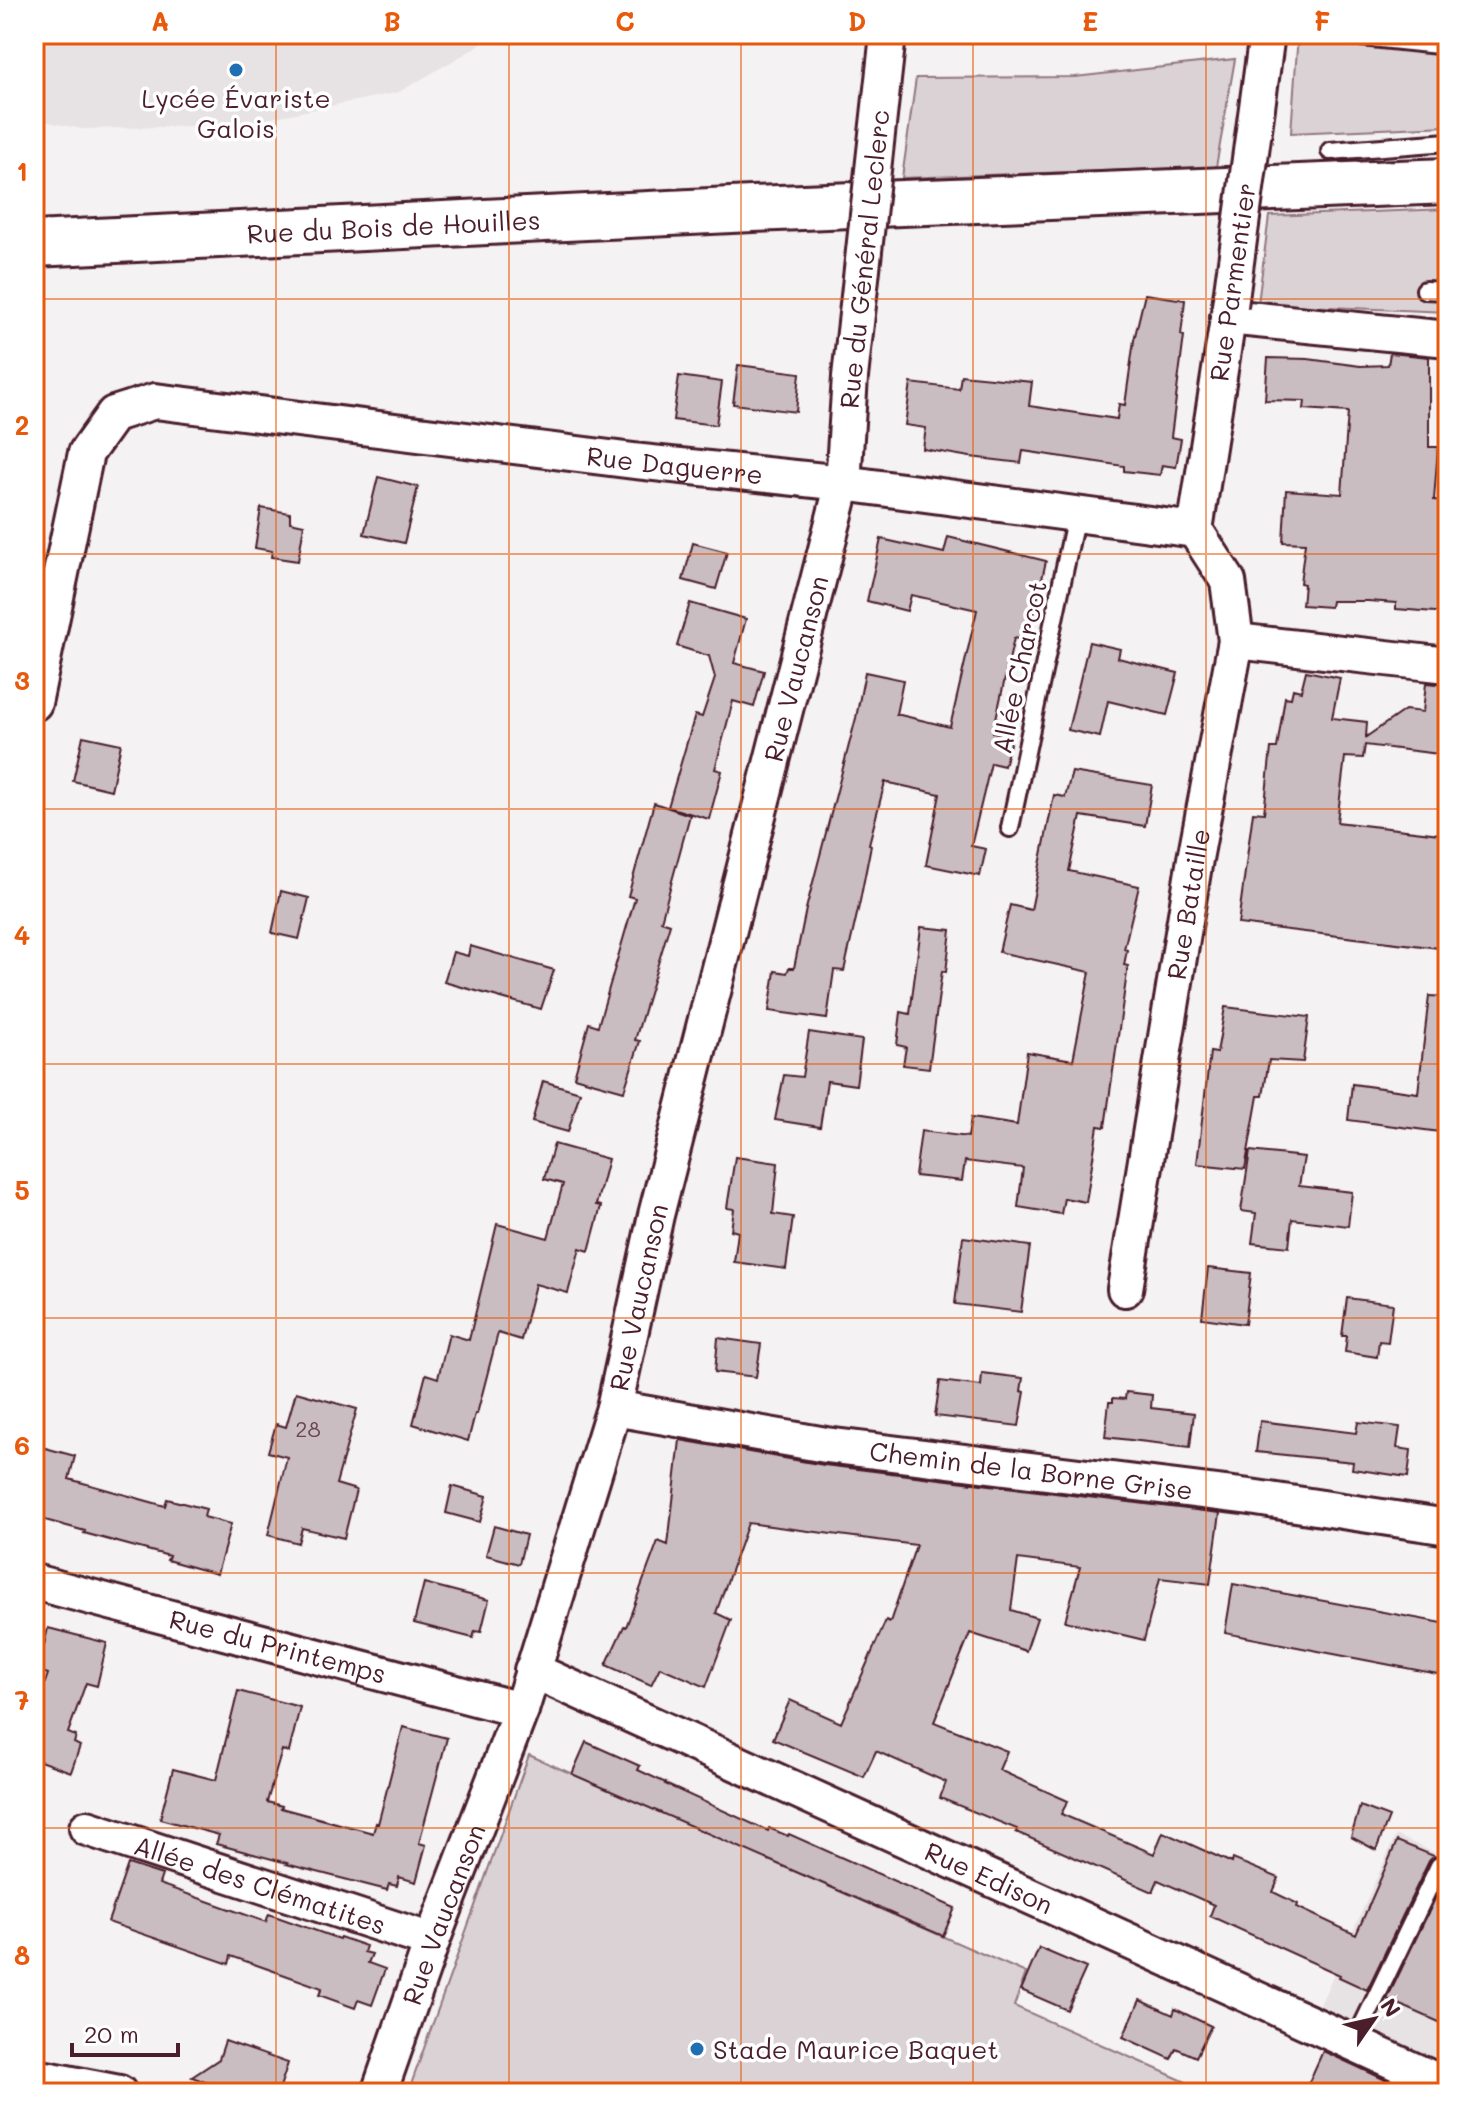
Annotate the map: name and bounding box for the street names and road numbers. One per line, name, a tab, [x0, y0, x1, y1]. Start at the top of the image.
street label: Rue du Général Leclerc	[831, 108, 897, 410]
street label: Rue Parmentier	[1201, 181, 1263, 383]
street label: Rue du Bois de Houilles	[246, 202, 541, 251]
street label: Rue Daguerre	[585, 438, 764, 491]
street label: Rue Vaucanson	[755, 572, 836, 765]
street label: Allée Charcot	[984, 577, 1054, 757]
street label: Rue Bataille	[1159, 826, 1217, 982]
street label: Rue Vaucanson	[601, 1200, 675, 1394]
street label: Chemin de la Borne Grise	[868, 1433, 1195, 1507]
street label: Rue du Printemps	[166, 1601, 390, 1691]
street label: Rue Vaucanson	[394, 1819, 493, 2009]
street label: Allée des Clématites	[130, 1828, 390, 1942]
street label: Rue Edison	[920, 1834, 1059, 1921]

